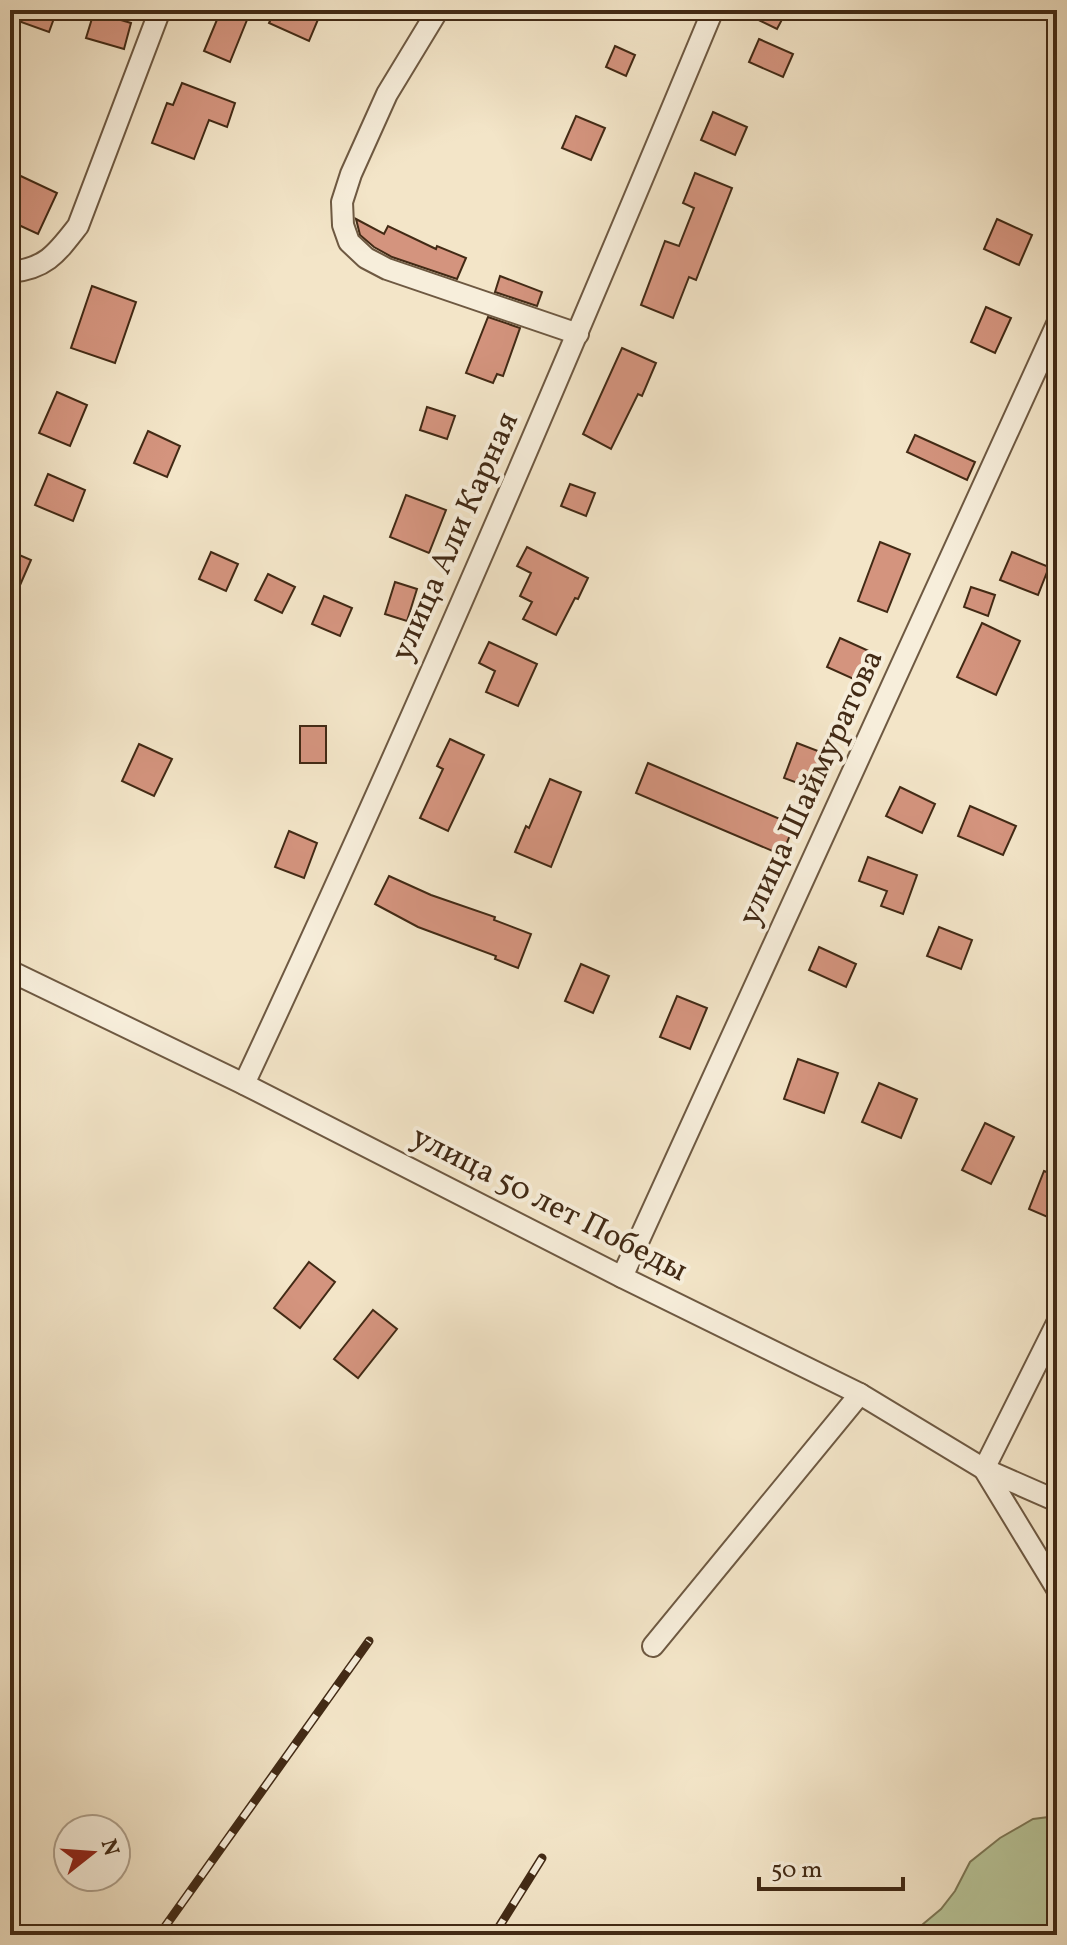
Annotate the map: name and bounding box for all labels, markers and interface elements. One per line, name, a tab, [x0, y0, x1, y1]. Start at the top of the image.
street label: улица Али Карная	[381, 405, 531, 669]
street label: улица Шаймуратова	[729, 643, 895, 933]
street label: улица 50 лет Победы	[403, 1116, 695, 1294]
north arrow	[52, 1813, 132, 1893]
text: N	[92, 1836, 126, 1860]
scale bar	[759, 1841, 903, 1891]
text: 50 m	[771, 1854, 823, 1888]

